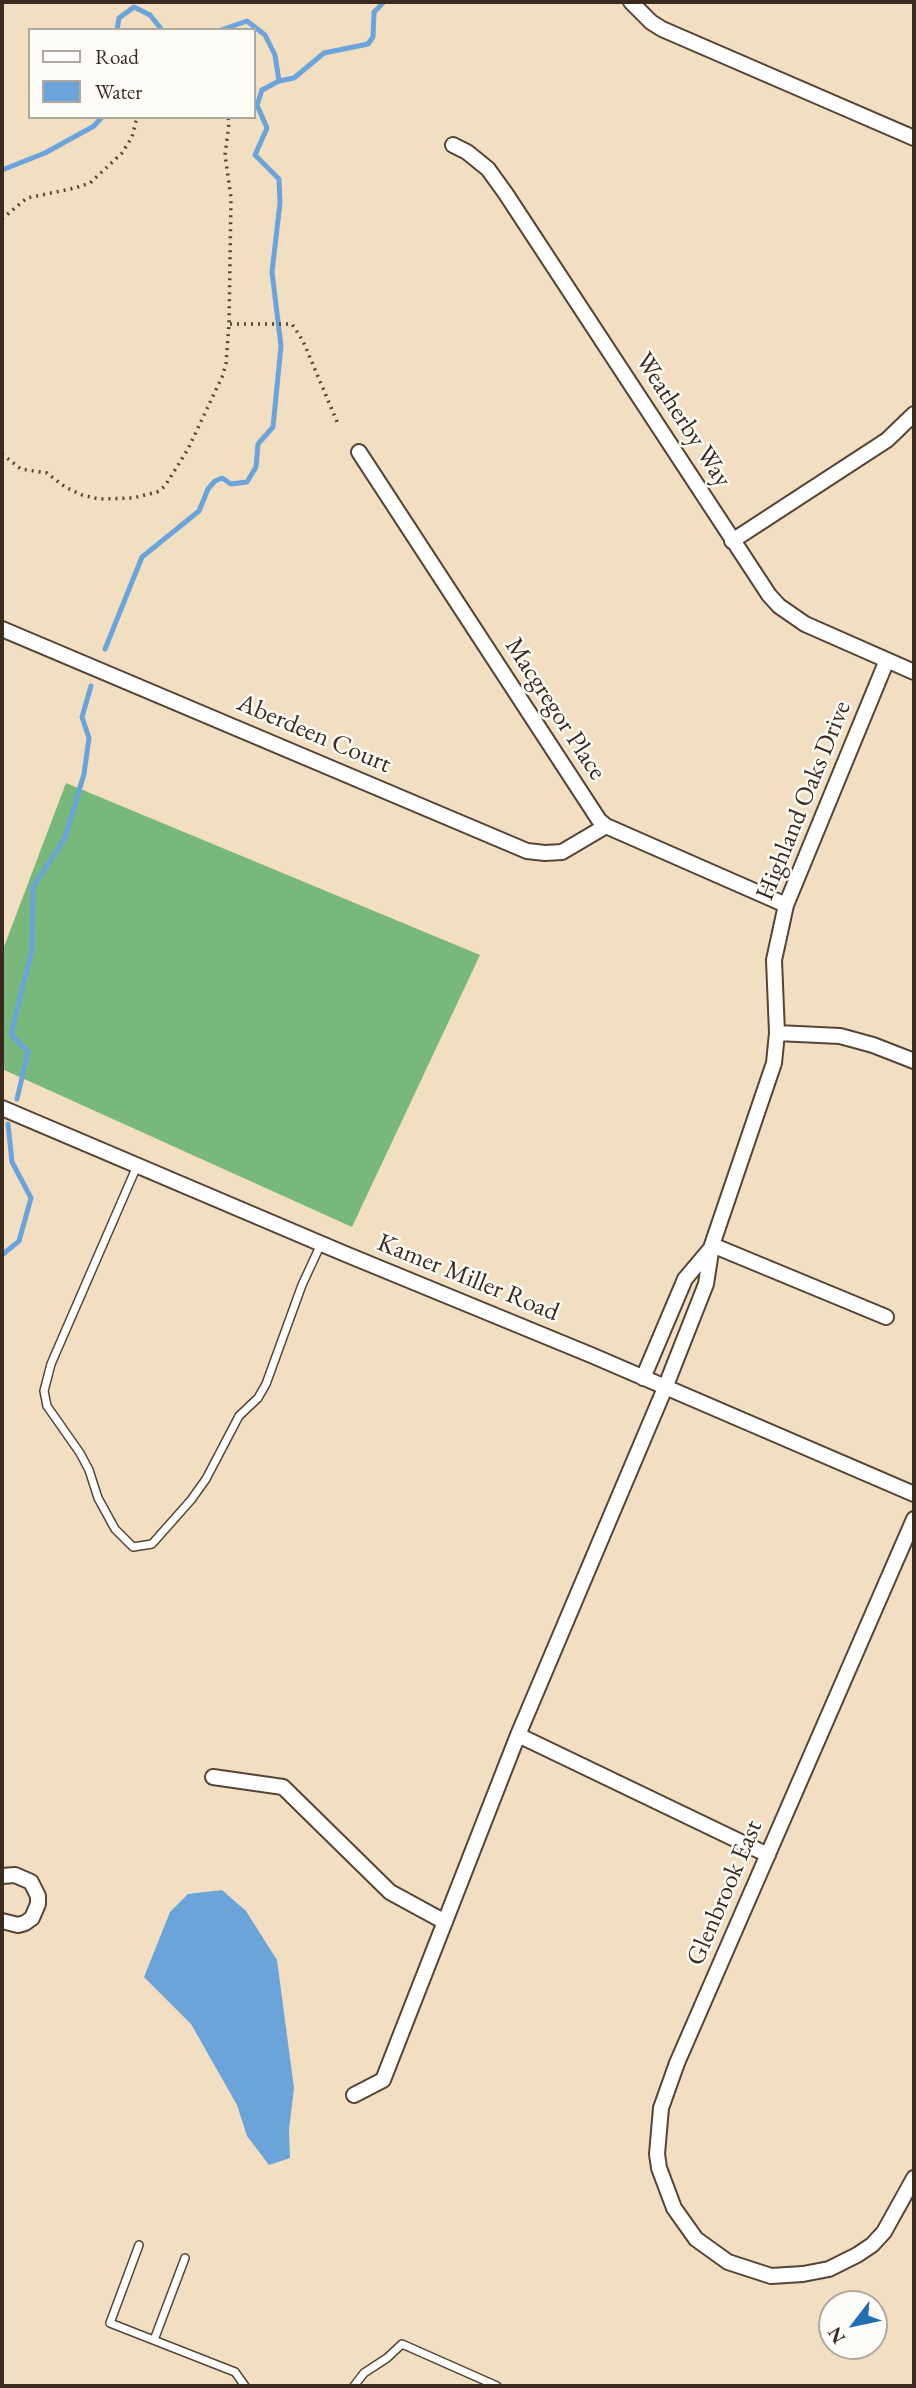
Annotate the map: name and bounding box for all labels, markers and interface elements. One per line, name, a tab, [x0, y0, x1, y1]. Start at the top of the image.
legend	[28, 28, 256, 119]
text: Road	[95, 43, 139, 70]
text: Water	[95, 78, 142, 105]
street label: Weatherby Way	[628, 347, 738, 493]
street label: Macgregor Place	[497, 632, 613, 786]
street label: Aberdeen Court	[232, 688, 396, 780]
street label: Highland Oaks Drive	[750, 697, 858, 905]
street label: Kamer Miller Road	[373, 1227, 563, 1329]
street label: Glenbrook East	[680, 1816, 770, 1970]
north arrow	[818, 2290, 888, 2360]
text: N	[822, 2322, 851, 2348]

